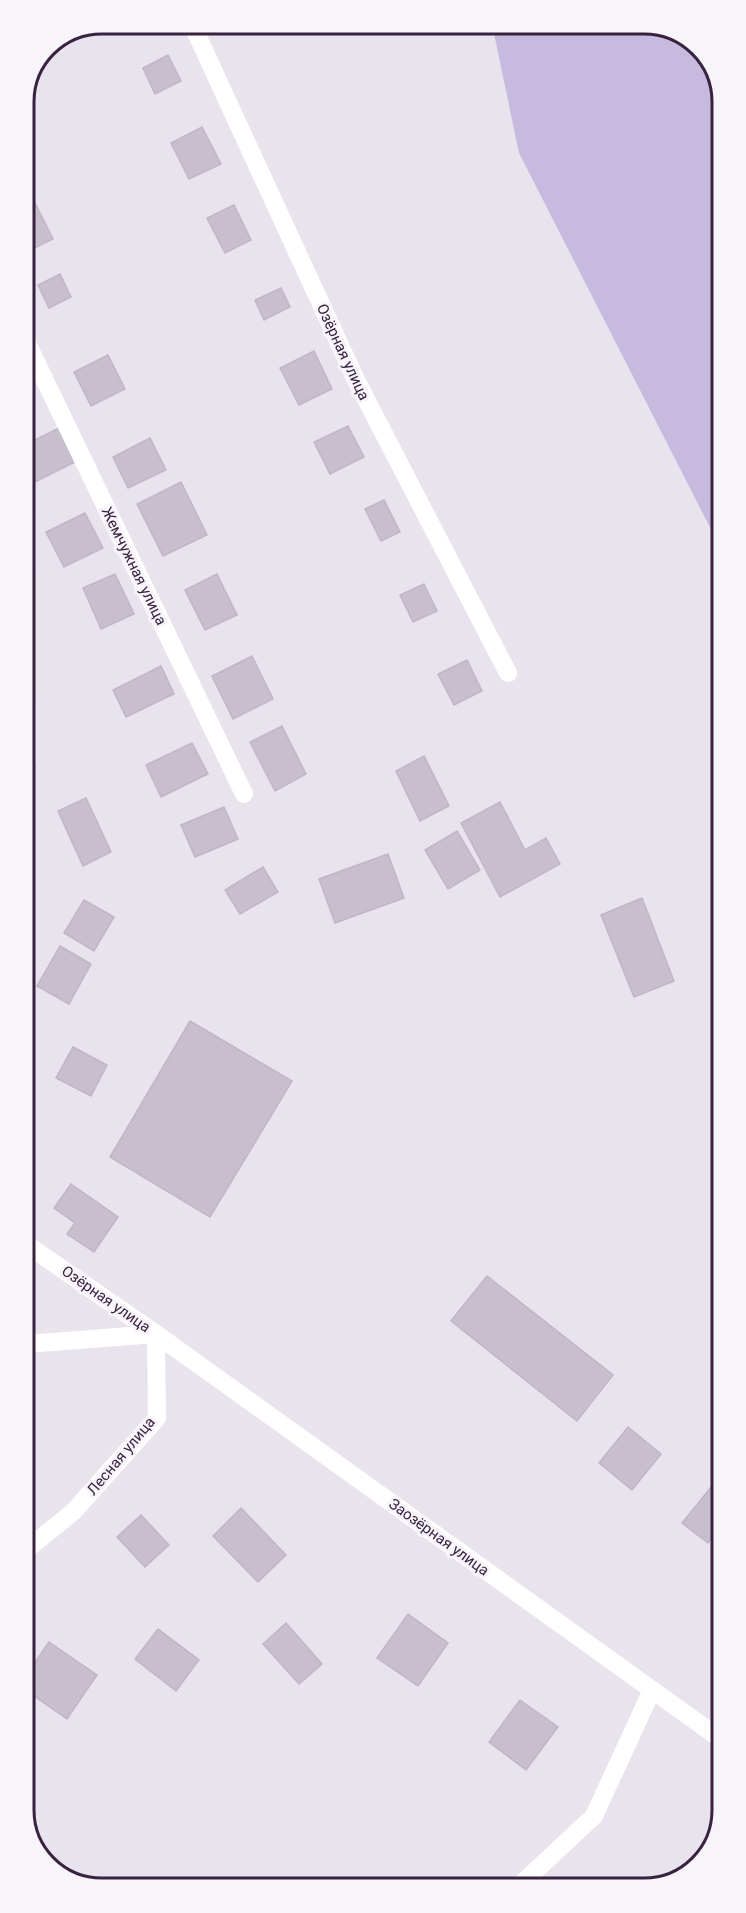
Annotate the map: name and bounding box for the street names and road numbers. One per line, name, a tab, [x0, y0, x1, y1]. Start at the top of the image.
street label: Озёрная улица	[313, 301, 373, 403]
street label: Жемчужная улица	[98, 504, 170, 628]
street label: Озёрная улица	[58, 1262, 154, 1336]
street label: Лесная улица	[83, 1413, 159, 1499]
street label: Заозёрная улица	[385, 1495, 493, 1579]

